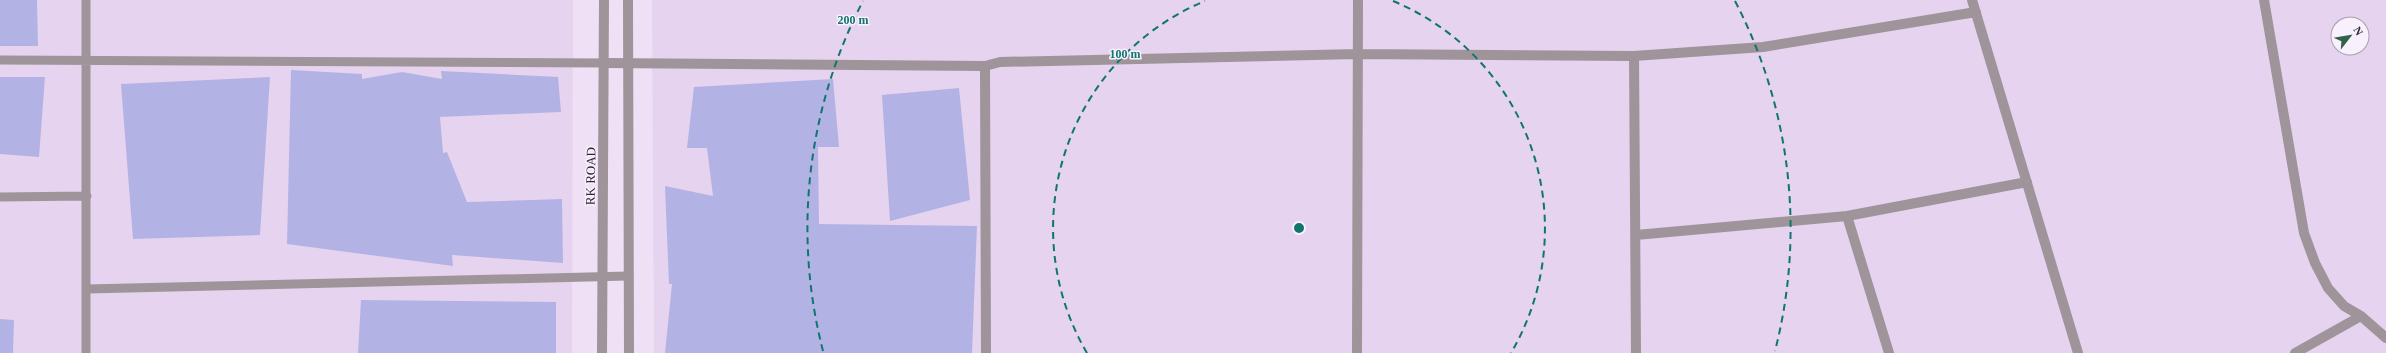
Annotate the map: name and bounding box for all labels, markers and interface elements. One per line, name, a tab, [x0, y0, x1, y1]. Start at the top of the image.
text: 200 m	[838, 13, 869, 27]
north arrow	[2330, 16, 2370, 56]
text: N	[2351, 24, 2366, 37]
text: 100 m	[1110, 47, 1141, 61]
street label: RK ROAD	[582, 147, 599, 205]
centre of rings	[1292, 221, 1306, 235]

